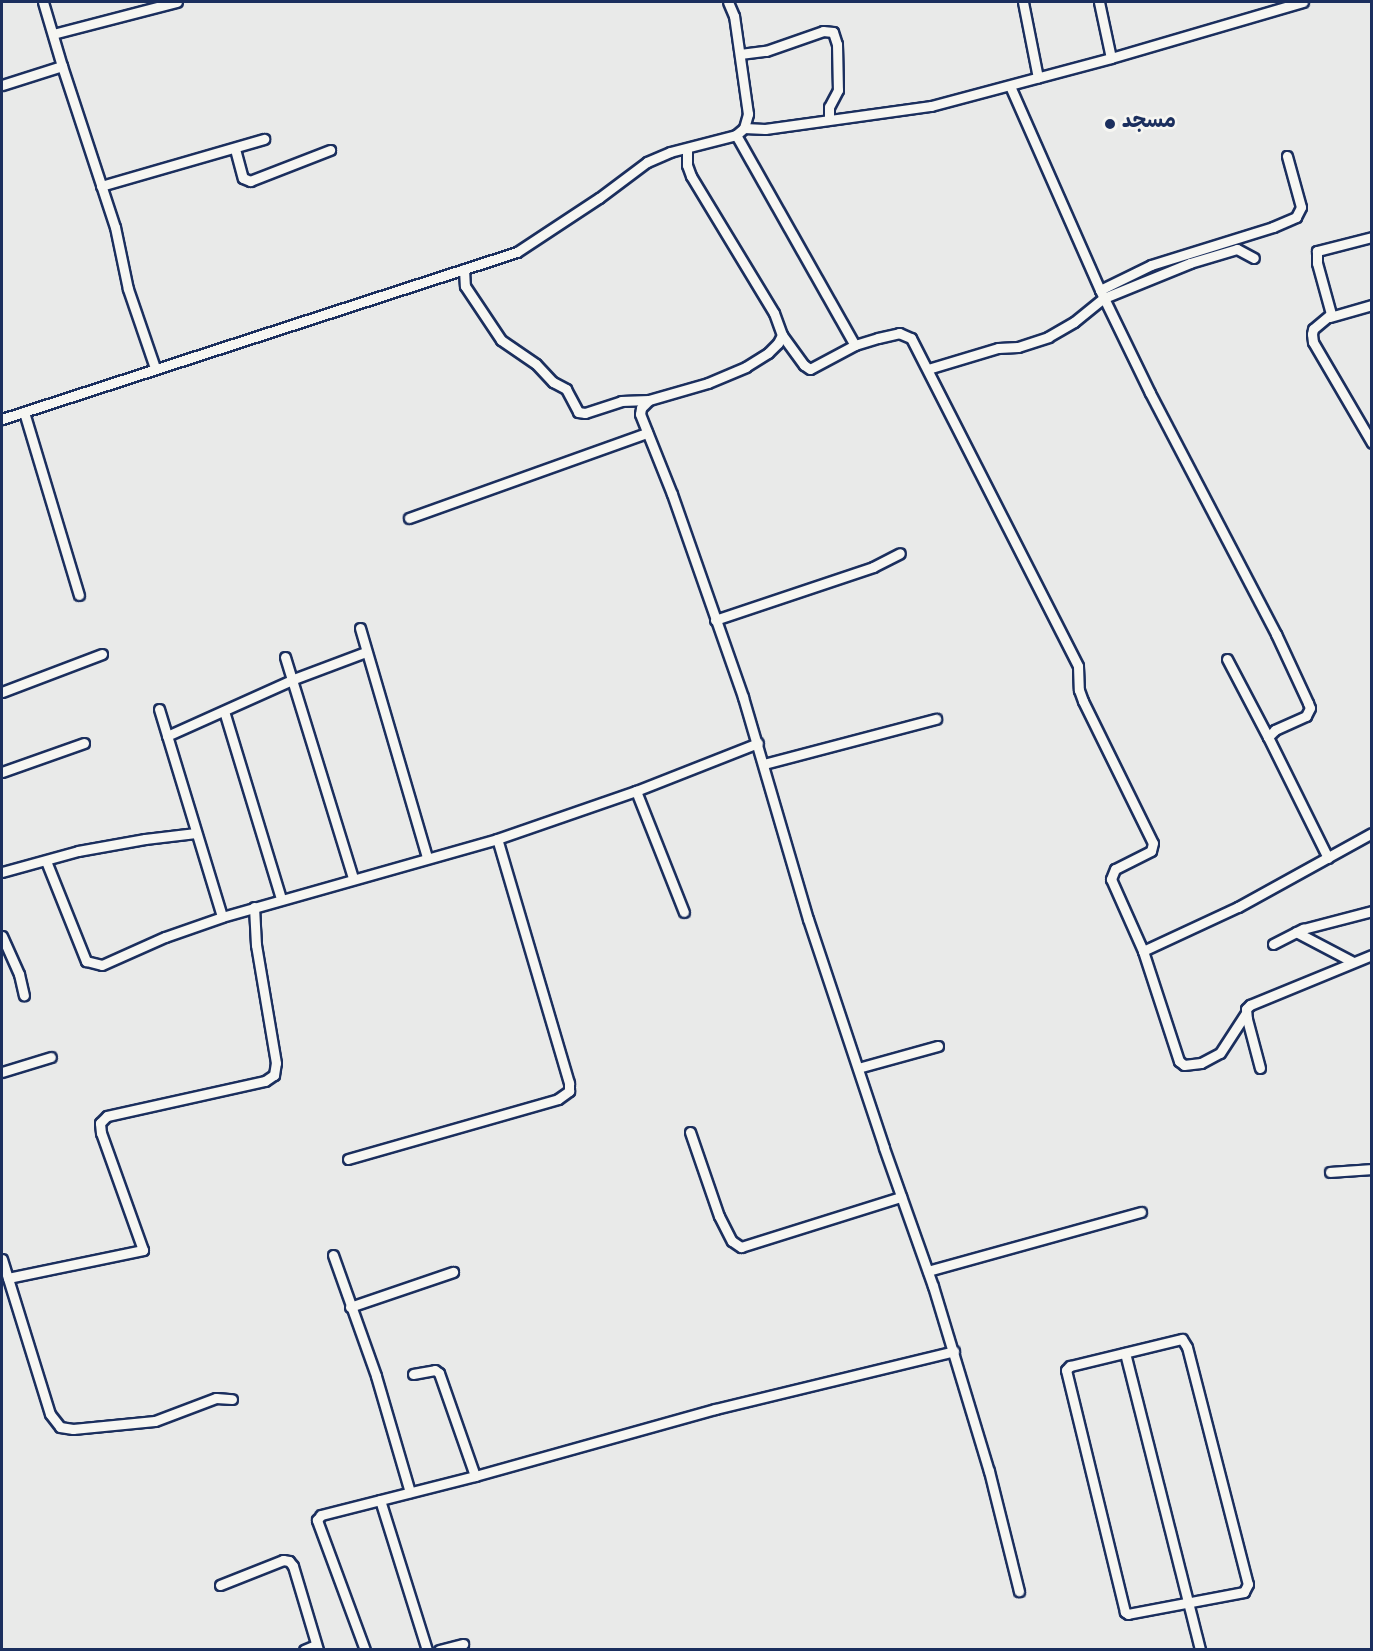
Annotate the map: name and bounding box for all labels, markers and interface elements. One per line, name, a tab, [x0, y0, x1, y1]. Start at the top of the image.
place label: مسجد	[1122, 111, 1176, 137]
marker: مسجد	[1103, 117, 1117, 131]

